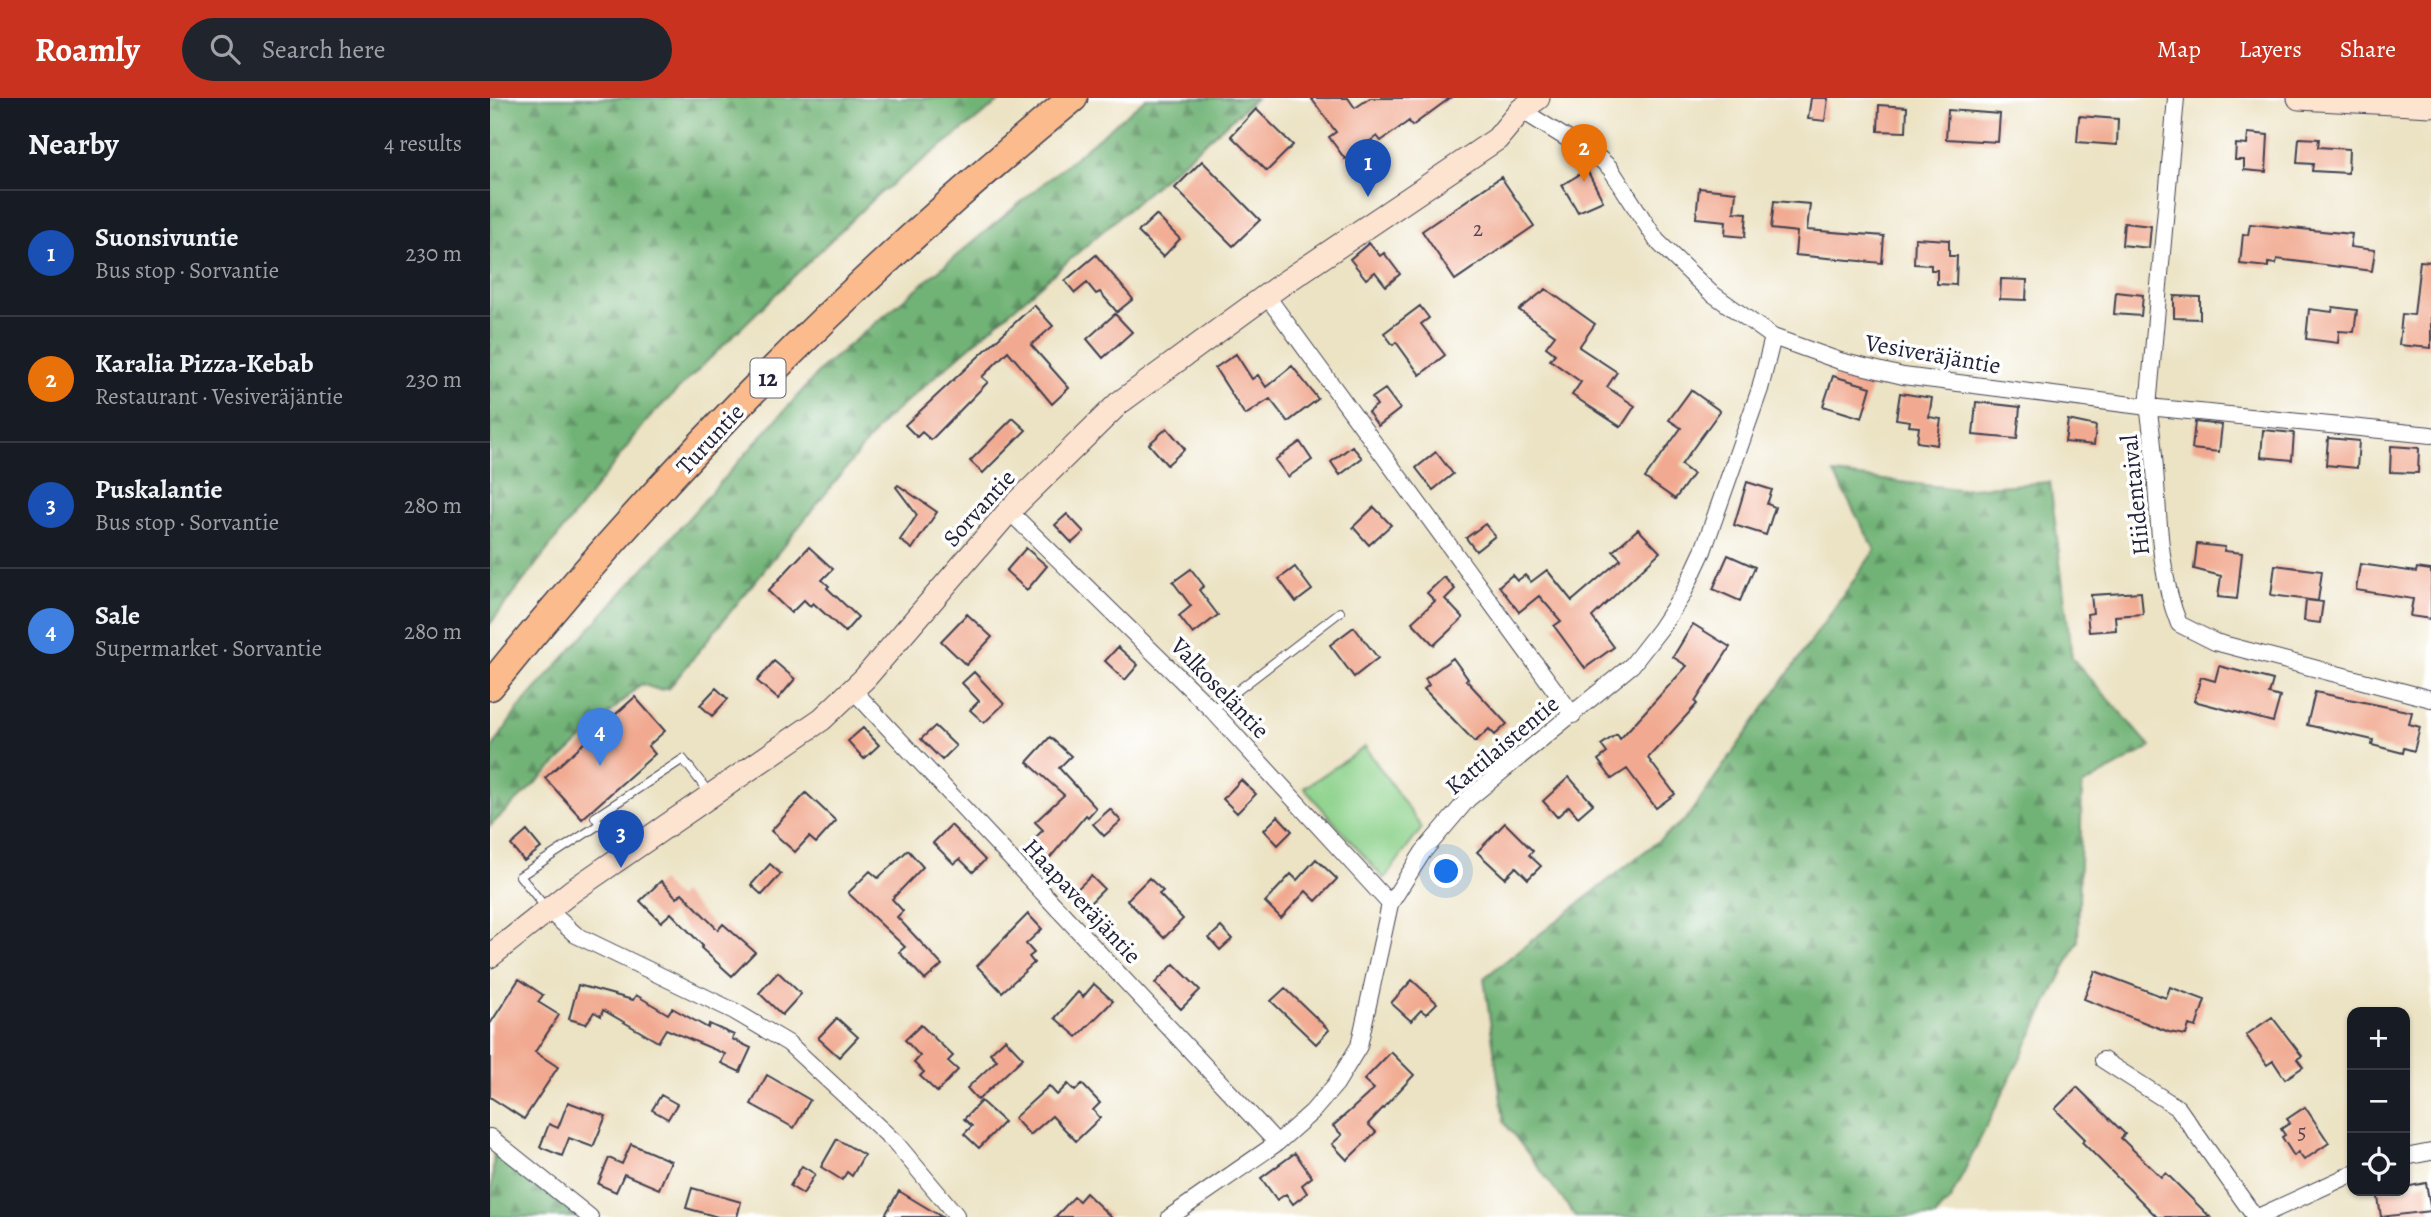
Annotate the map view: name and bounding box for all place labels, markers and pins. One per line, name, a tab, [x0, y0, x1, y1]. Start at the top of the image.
pin: 2	[1561, 124, 1607, 182]
pin: 1	[1345, 139, 1391, 197]
pin: 4	[577, 708, 623, 766]
pin: 3	[598, 810, 644, 868]

